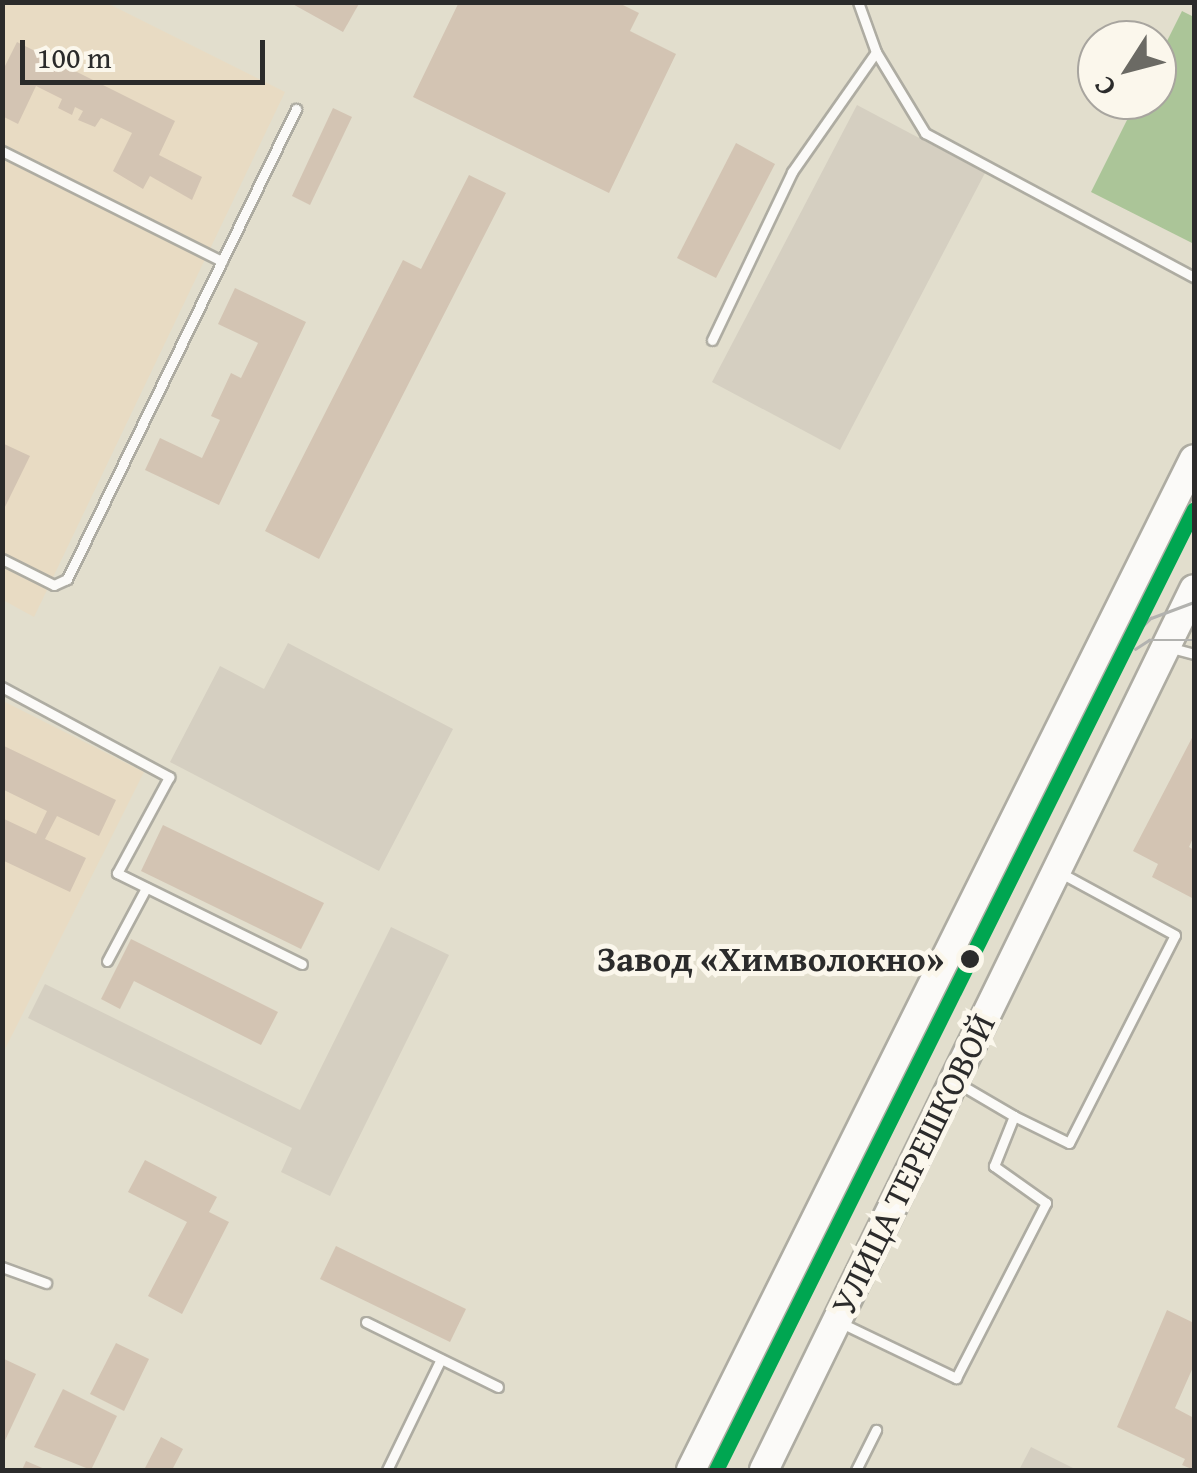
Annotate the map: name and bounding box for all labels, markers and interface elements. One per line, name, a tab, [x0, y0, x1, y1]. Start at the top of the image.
scale bar	[25, 20, 270, 82]
north arrow	[1077, 20, 1177, 120]
text: 100 m	[37, 35, 111, 79]
text: С	[1083, 68, 1125, 105]
place label: Завод «Химволокно»	[597, 938, 944, 980]
marker: Завод «Химволокно»	[953, 942, 987, 976]
street label: УЛИЦА ТЕРЕШКОВОЙ	[822, 1007, 1004, 1321]

